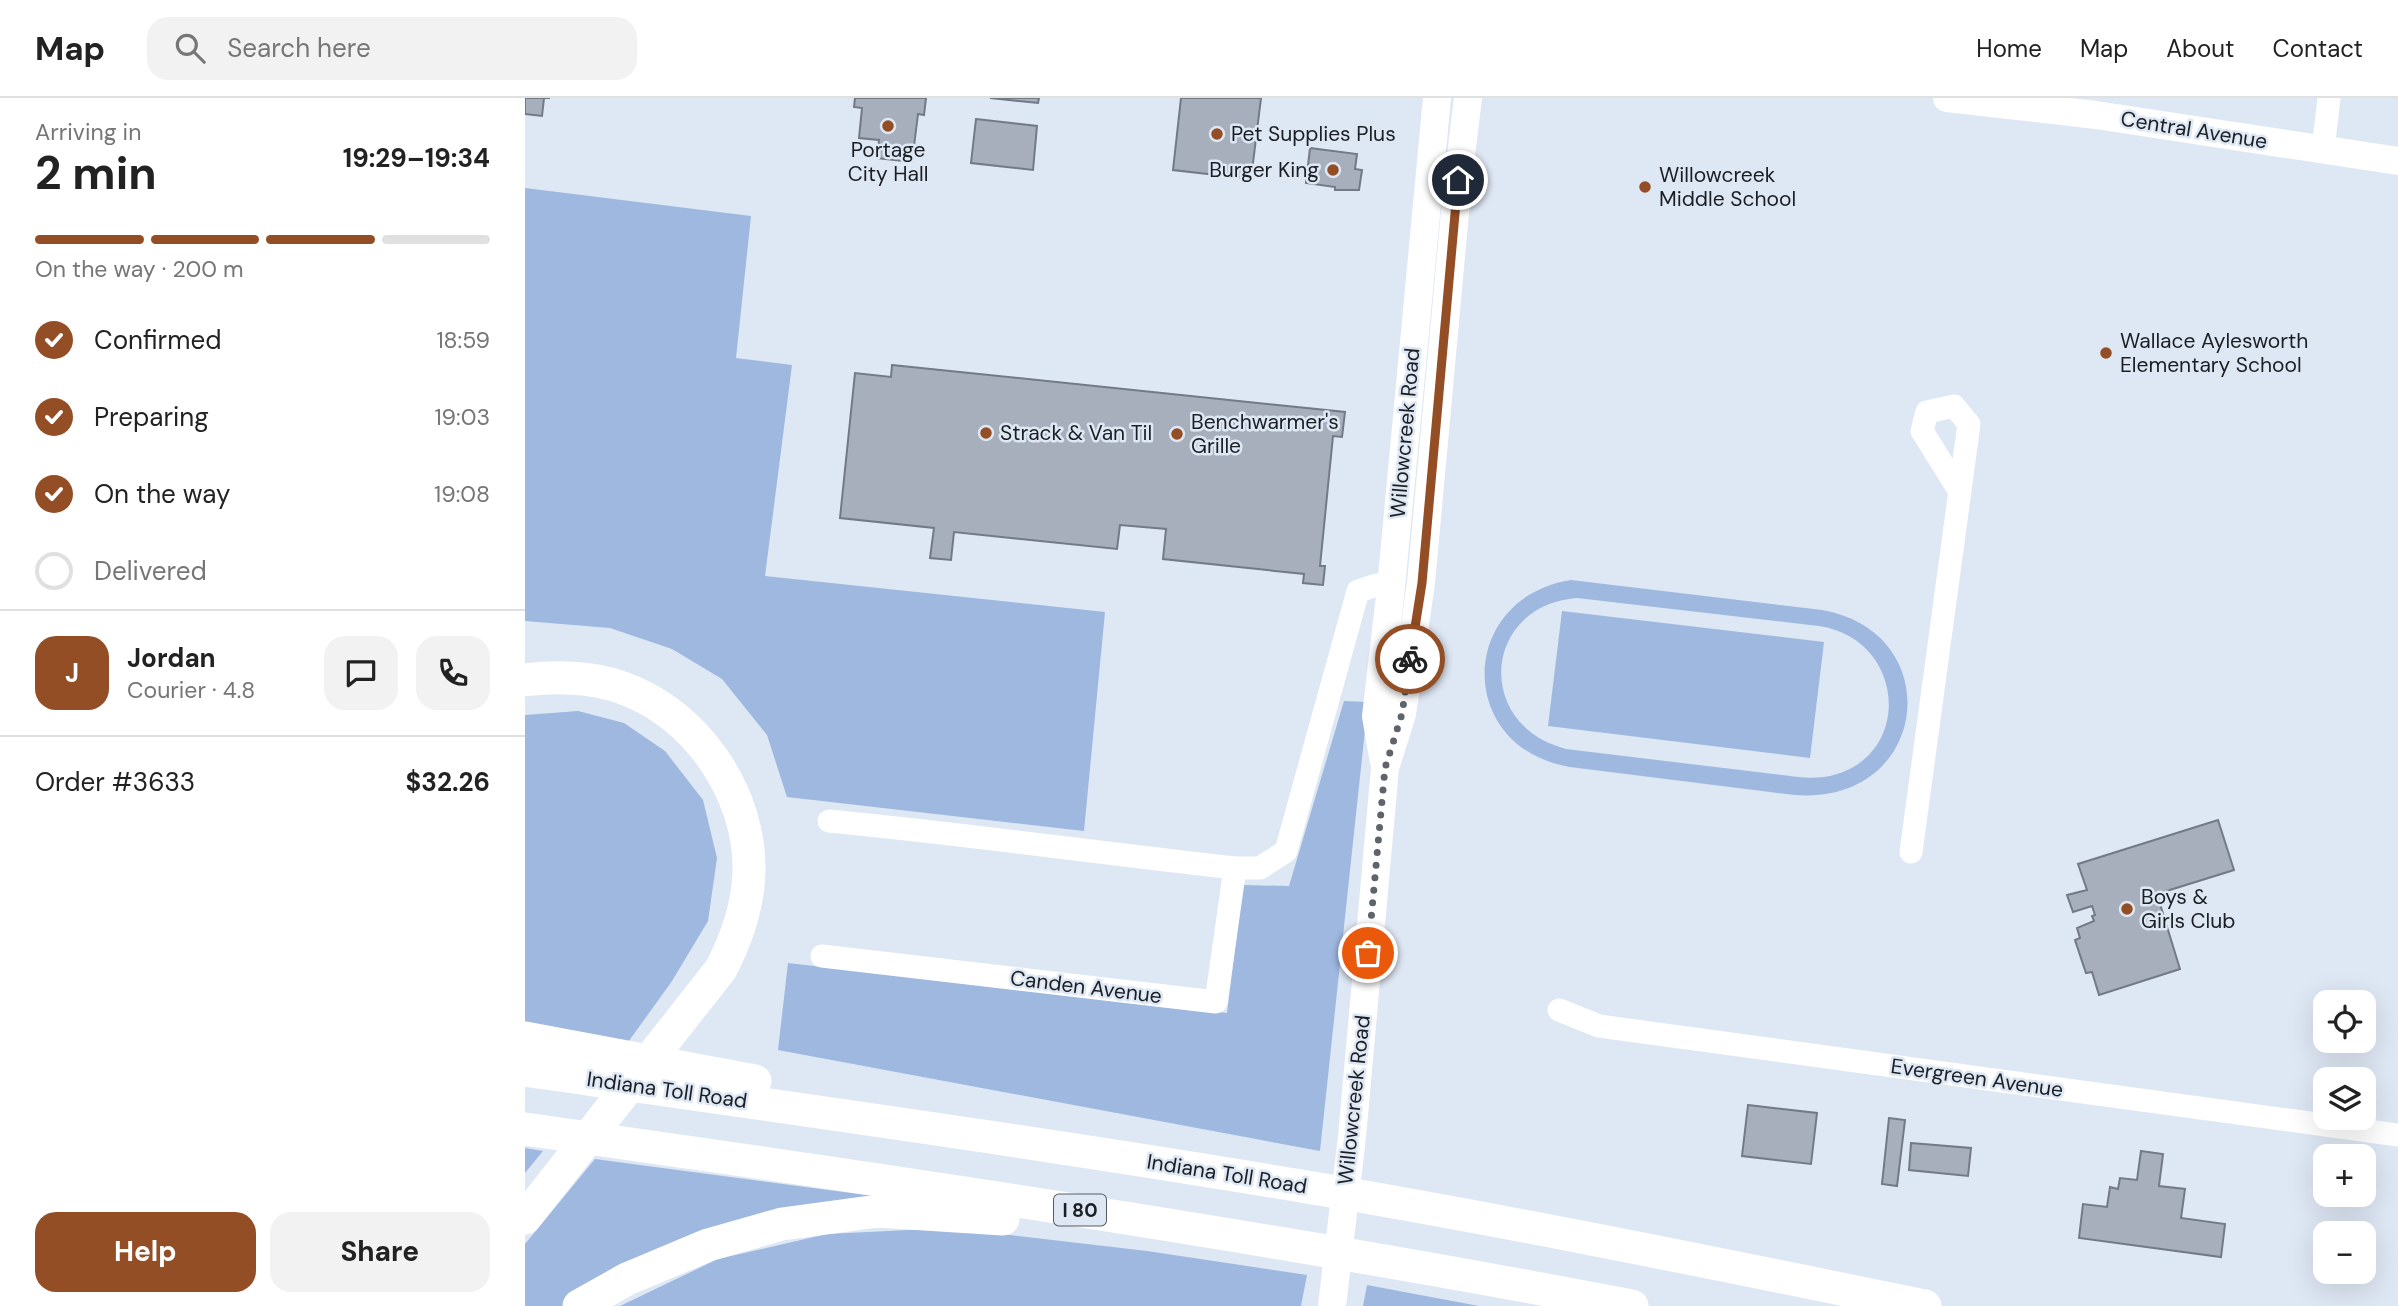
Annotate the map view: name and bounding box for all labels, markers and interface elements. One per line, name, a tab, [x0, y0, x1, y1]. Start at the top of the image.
search box	[147, 17, 637, 80]
text: Map	[35, 27, 105, 70]
icon: search	[171, 29, 209, 67]
text: Search here	[227, 31, 371, 65]
text: Home	[1976, 33, 2042, 64]
text: Map	[2080, 33, 2128, 64]
text: About	[2166, 33, 2235, 64]
text: Contact	[2273, 33, 2363, 64]
street label: Central Avenue	[2119, 105, 2269, 155]
text: Arriving in	[35, 117, 141, 147]
marker: Portage City Hall	[880, 118, 896, 134]
place label: Pet Supplies Plus	[1231, 120, 1396, 148]
marker: Pet Supplies Plus	[1209, 126, 1225, 142]
place label: Portage City Hall	[848, 136, 928, 188]
text: 19:29–19:34	[343, 141, 490, 175]
text: 2 min	[35, 143, 157, 203]
pin	[1428, 150, 1488, 210]
place label: Burger King	[1209, 156, 1319, 184]
icon: home	[1439, 161, 1477, 199]
place label: Willowcreek Middle School	[1659, 161, 1796, 213]
marker: Burger King	[1325, 162, 1341, 178]
marker: Willowcreek Middle School	[1637, 179, 1653, 195]
text: On the way · 200 m	[35, 254, 244, 284]
icon: check	[35, 321, 73, 359]
text: Confirmed	[94, 323, 221, 357]
text: 18:59	[436, 325, 490, 355]
place label: Wallace Aylesworth Elementary School	[2120, 327, 2308, 379]
marker: Wallace Aylesworth Elementary School	[2098, 345, 2114, 361]
street label: Willowcreek Road	[1384, 347, 1426, 519]
icon: check	[35, 398, 73, 436]
text: Preparing	[94, 400, 209, 434]
text: 19:03	[434, 402, 490, 432]
place label: Benchwarmer's Grille	[1191, 408, 1339, 460]
place label: Strack & Van Til	[1000, 419, 1152, 447]
marker: Strack & Van Til	[978, 425, 994, 441]
marker: Benchwarmer's Grille	[1169, 426, 1185, 442]
icon: check	[35, 475, 73, 513]
text: On the way	[94, 477, 230, 511]
text: 19:08	[434, 479, 490, 509]
text: Delivered	[94, 554, 207, 588]
courier	[1375, 624, 1445, 694]
button: chat	[324, 636, 398, 710]
button: phone	[416, 636, 490, 710]
icon: bike	[1391, 640, 1429, 678]
text: Jordan	[127, 641, 216, 675]
text: J	[65, 656, 79, 690]
text: Courier · 4.8	[127, 675, 255, 705]
text: Order #3633	[35, 765, 195, 799]
text: $32.26	[406, 765, 490, 799]
place label: Boys & Girls Club	[2141, 883, 2235, 935]
marker: Boys & Girls Club	[2119, 901, 2135, 917]
pin	[1338, 923, 1398, 983]
icon: bag	[1349, 934, 1387, 972]
street label: Canden Avenue	[1009, 964, 1164, 1010]
map controls	[2313, 990, 2376, 1284]
button: locate	[2313, 990, 2376, 1053]
street label: Willowcreek Road	[1331, 1014, 1377, 1186]
street label: Evergreen Avenue	[1889, 1052, 2065, 1104]
street label: Indiana Toll Road	[585, 1065, 749, 1115]
button: layers	[2313, 1067, 2376, 1130]
button: +	[2313, 1144, 2376, 1207]
street label: Indiana Toll Road	[1145, 1148, 1309, 1200]
road number: I 80	[1054, 1194, 1106, 1226]
button: Help	[35, 1212, 256, 1292]
button: Share	[270, 1212, 490, 1292]
button: −	[2313, 1221, 2376, 1284]

